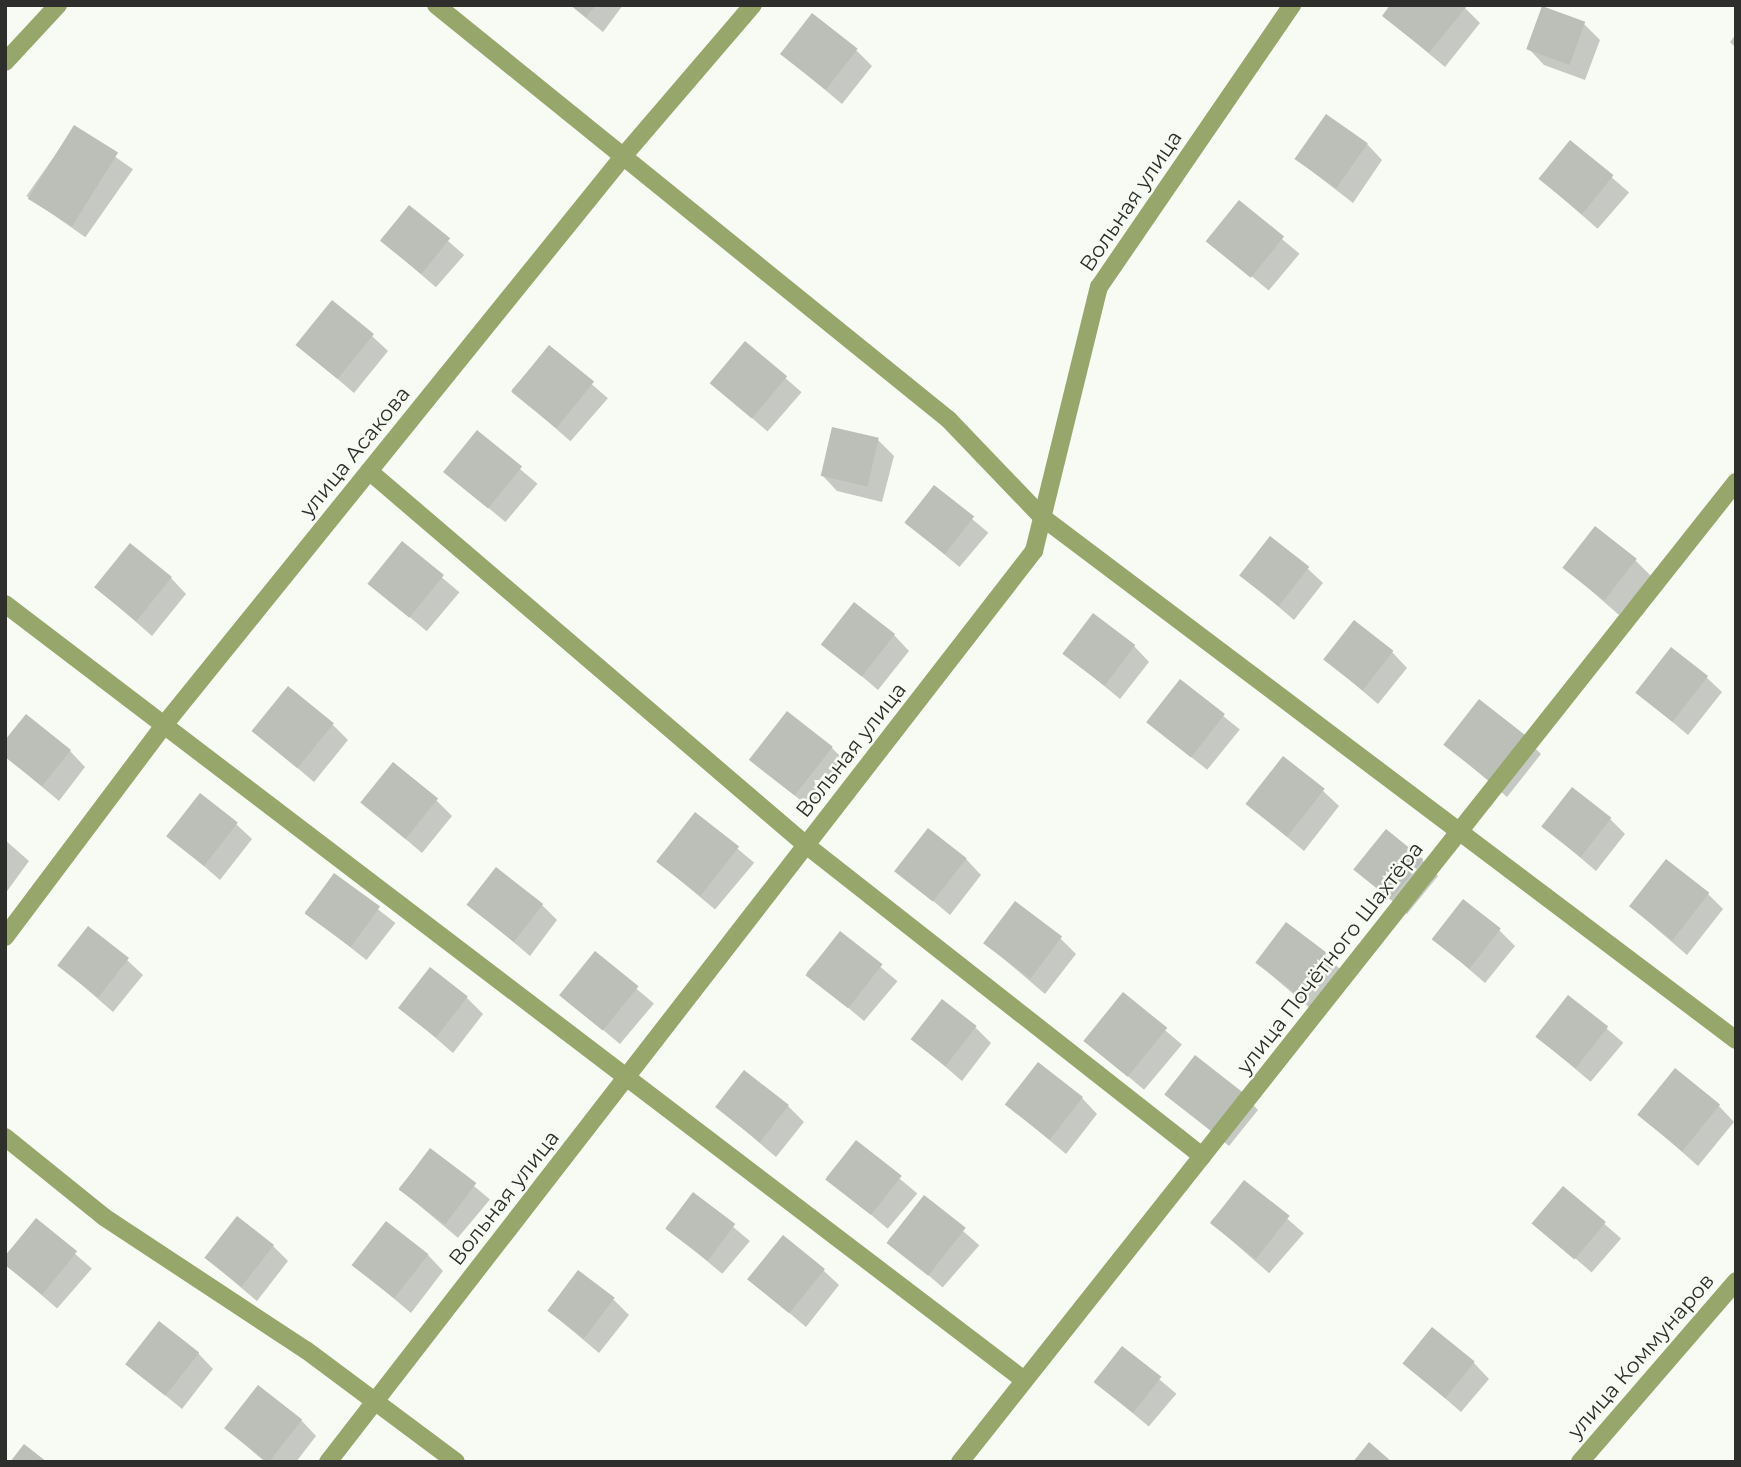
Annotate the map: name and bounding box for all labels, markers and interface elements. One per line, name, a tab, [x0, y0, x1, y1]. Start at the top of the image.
street label: Вольная улица	[1075, 126, 1187, 276]
street label: улица Асакова	[295, 382, 415, 522]
street label: Вольная улица	[790, 677, 912, 823]
street label: улица Почётного Шахтёра	[1232, 837, 1428, 1079]
street label: Вольная улица	[443, 1125, 565, 1271]
street label: улица Коммунаров	[1562, 1268, 1720, 1444]

